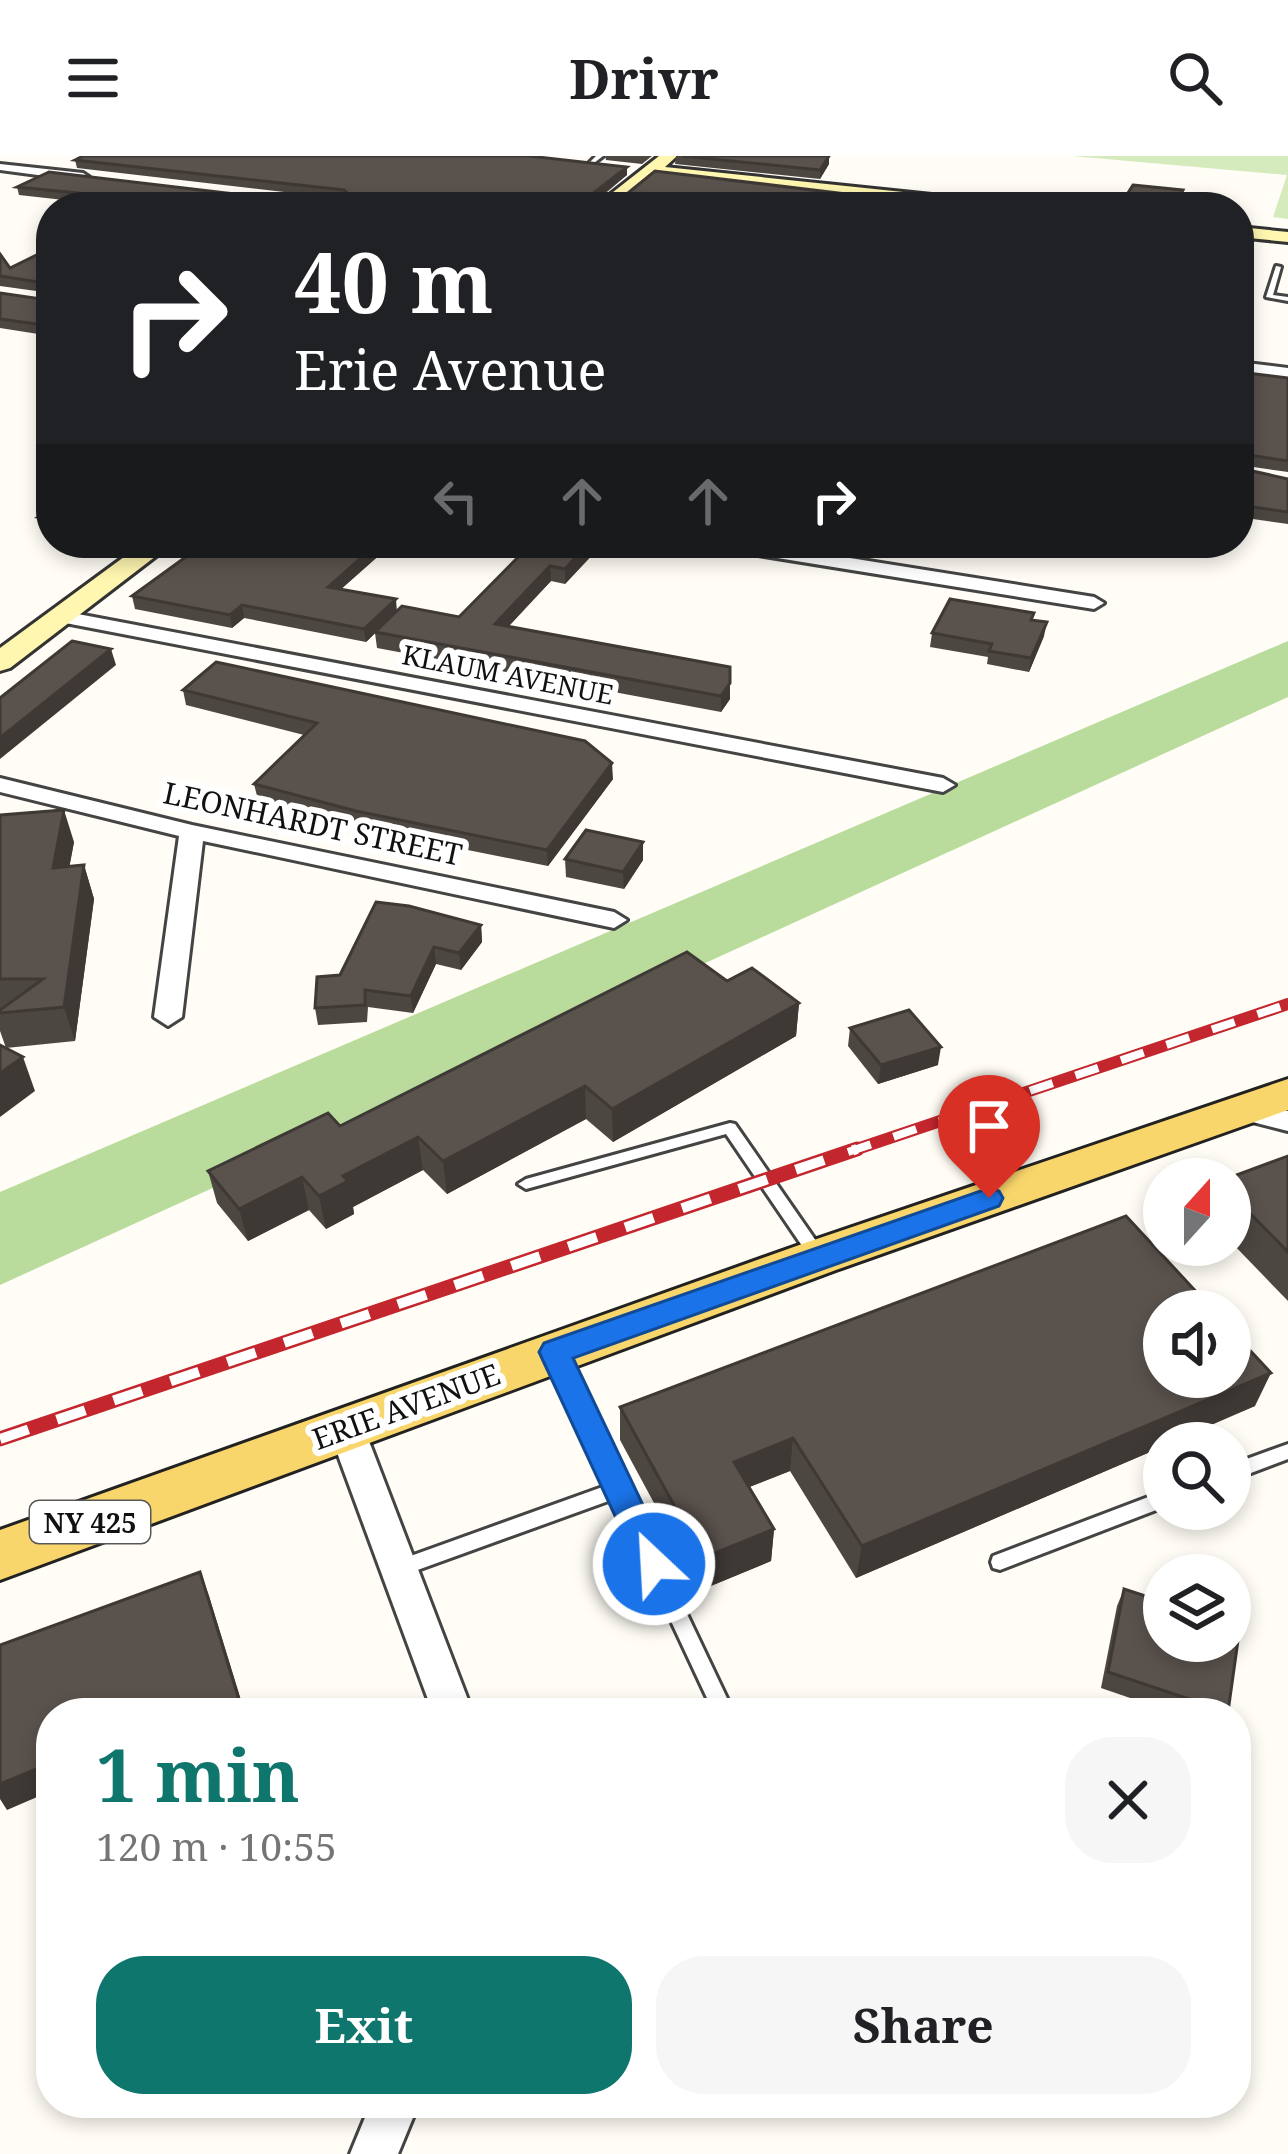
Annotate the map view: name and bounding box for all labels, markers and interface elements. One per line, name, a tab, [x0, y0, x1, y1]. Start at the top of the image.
text: Drivr	[569, 41, 719, 115]
icon: menu	[60, 45, 126, 111]
icon: search	[1162, 45, 1228, 111]
text: 40 m	[294, 223, 494, 338]
icon: right	[96, 240, 252, 396]
text: Erie Avenue	[294, 332, 606, 406]
icon: left	[423, 468, 489, 534]
icon: ahead	[549, 468, 615, 534]
icon: ahead	[675, 468, 741, 534]
icon: right	[801, 468, 867, 534]
street label: KLAUM AVENUE	[399, 635, 617, 713]
street label: LEONHARDT STREET	[160, 771, 466, 875]
pin	[938, 1075, 1040, 1198]
icon: arrive	[956, 1093, 1022, 1159]
north arrow	[1143, 1158, 1251, 1266]
map controls	[1143, 1158, 1251, 1662]
button: sound	[1143, 1290, 1251, 1398]
street label: ERIE AVENUE	[307, 1353, 505, 1459]
button: search	[1143, 1422, 1251, 1530]
road number: NY 425	[30, 1501, 150, 1543]
position arrow	[591, 1501, 717, 1627]
button: layers	[1143, 1554, 1251, 1662]
text: 1 min	[96, 1725, 300, 1823]
button: close	[1065, 1737, 1191, 1863]
text: 120 m · 10:55	[96, 1819, 337, 1872]
button: Exit	[96, 1956, 632, 2094]
button: Share	[656, 1956, 1191, 2094]

